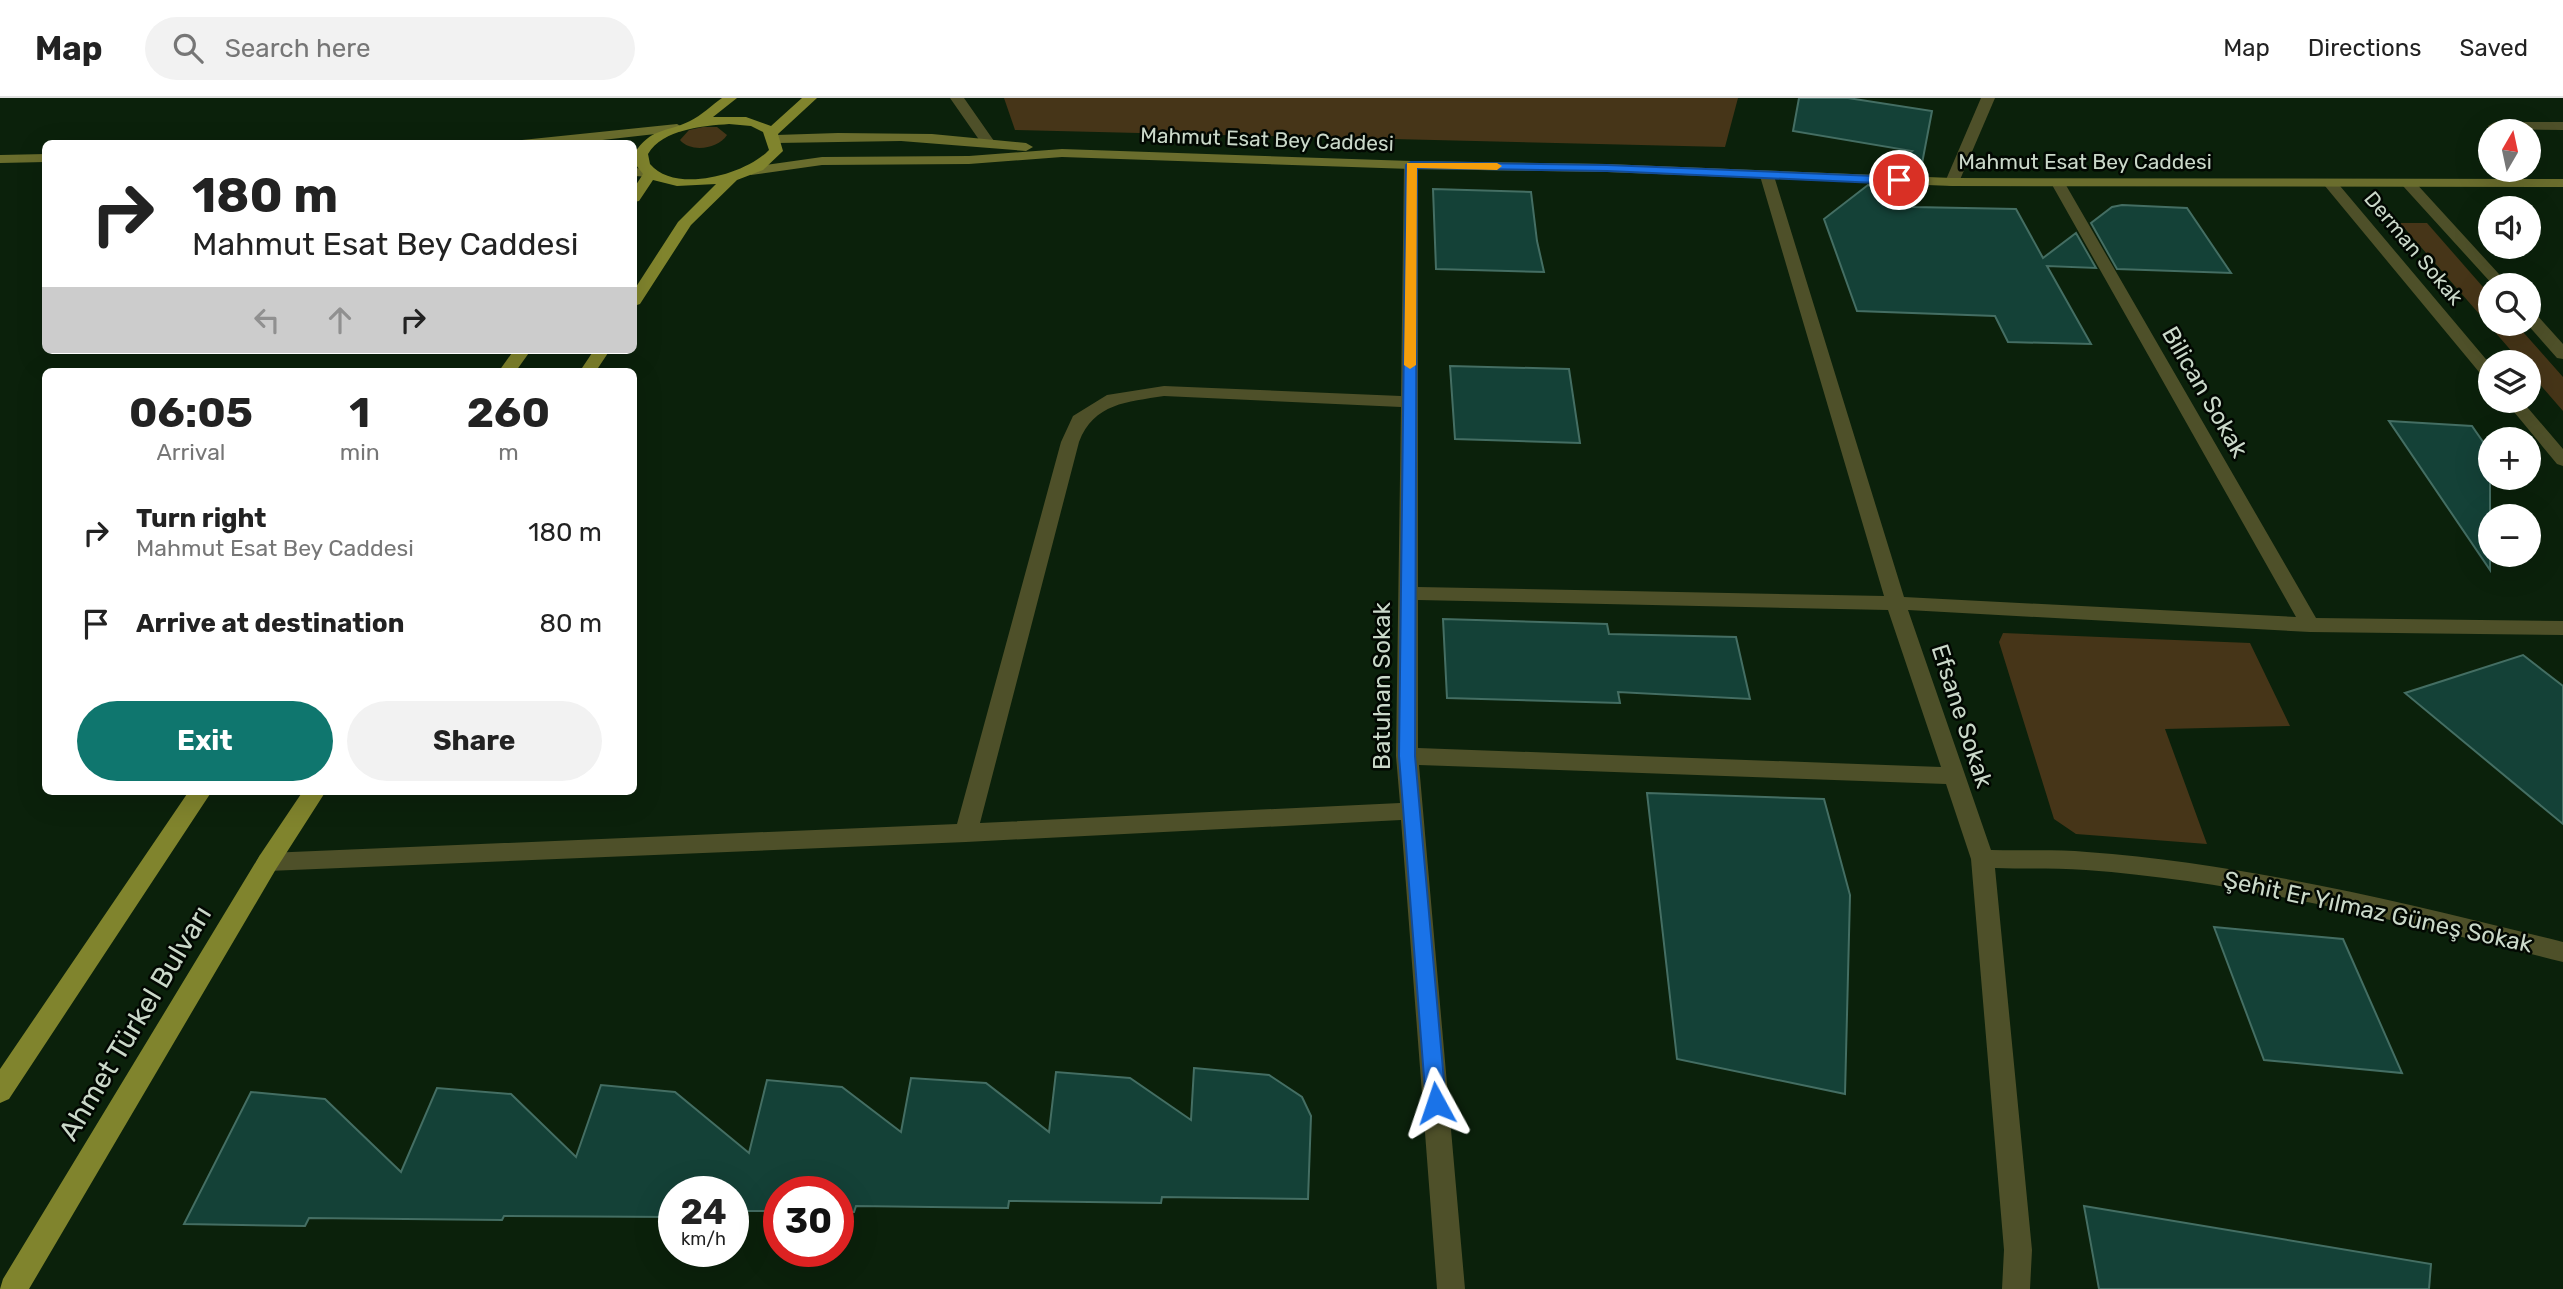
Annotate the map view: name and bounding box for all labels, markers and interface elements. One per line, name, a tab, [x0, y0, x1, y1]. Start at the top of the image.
search box	[145, 17, 635, 80]
text: Map	[35, 29, 103, 68]
icon: search	[169, 29, 207, 67]
text: Search here	[225, 33, 370, 64]
text: Map	[2223, 34, 2270, 62]
text: Directions	[2308, 34, 2421, 62]
text: Saved	[2459, 34, 2528, 62]
north arrow	[2478, 119, 2541, 182]
map controls	[2478, 119, 2541, 567]
street label: Mahmut Esat Bey Caddesi	[1140, 122, 1394, 156]
street label: Mahmut Esat Bey Caddesi	[1958, 149, 2212, 174]
pin	[1869, 150, 1929, 210]
icon: arrive	[1880, 161, 1918, 199]
text: 180 m	[192, 166, 338, 224]
icon: right	[77, 168, 168, 259]
street label: Derman Sokak	[2359, 186, 2469, 310]
button: sound	[2478, 196, 2541, 259]
text: Mahmut Esat Bey Caddesi	[192, 225, 579, 263]
button: search	[2478, 273, 2541, 336]
icon: left	[248, 301, 286, 339]
icon: ahead	[321, 301, 359, 339]
icon: right	[394, 301, 432, 339]
street label: Bilican Sokak	[2156, 321, 2254, 463]
button: layers	[2478, 350, 2541, 413]
text: 06:05	[129, 388, 253, 438]
text: 1	[349, 388, 370, 438]
text: 260	[467, 388, 550, 438]
button: +	[2478, 427, 2541, 490]
text: Arrival	[156, 438, 225, 466]
text: min	[340, 438, 380, 466]
text: m	[498, 438, 519, 466]
text: Turn right	[136, 503, 266, 534]
button: −	[2478, 504, 2541, 567]
icon: right	[77, 514, 115, 552]
text: 180 m	[528, 517, 602, 548]
text: Mahmut Esat Bey Caddesi	[136, 534, 414, 562]
street label: Batuhan Sokak	[1368, 602, 1396, 770]
icon: arrive	[77, 605, 115, 643]
text: Arrive at destination	[136, 608, 404, 639]
text: 80 m	[539, 608, 602, 639]
street label: Efsane Sokak	[1926, 641, 1999, 792]
button: Exit	[77, 701, 333, 781]
button: Share	[347, 701, 602, 781]
street label: Şehit Er Yılmaz Güneş Sokak	[2221, 866, 2536, 959]
street label: Ahmet Türkel Bulvarı	[52, 900, 218, 1146]
position arrow	[1399, 1066, 1473, 1140]
speed limit sign: 30	[763, 1176, 854, 1267]
text: 24	[680, 1191, 727, 1233]
text: km/h	[681, 1228, 726, 1250]

